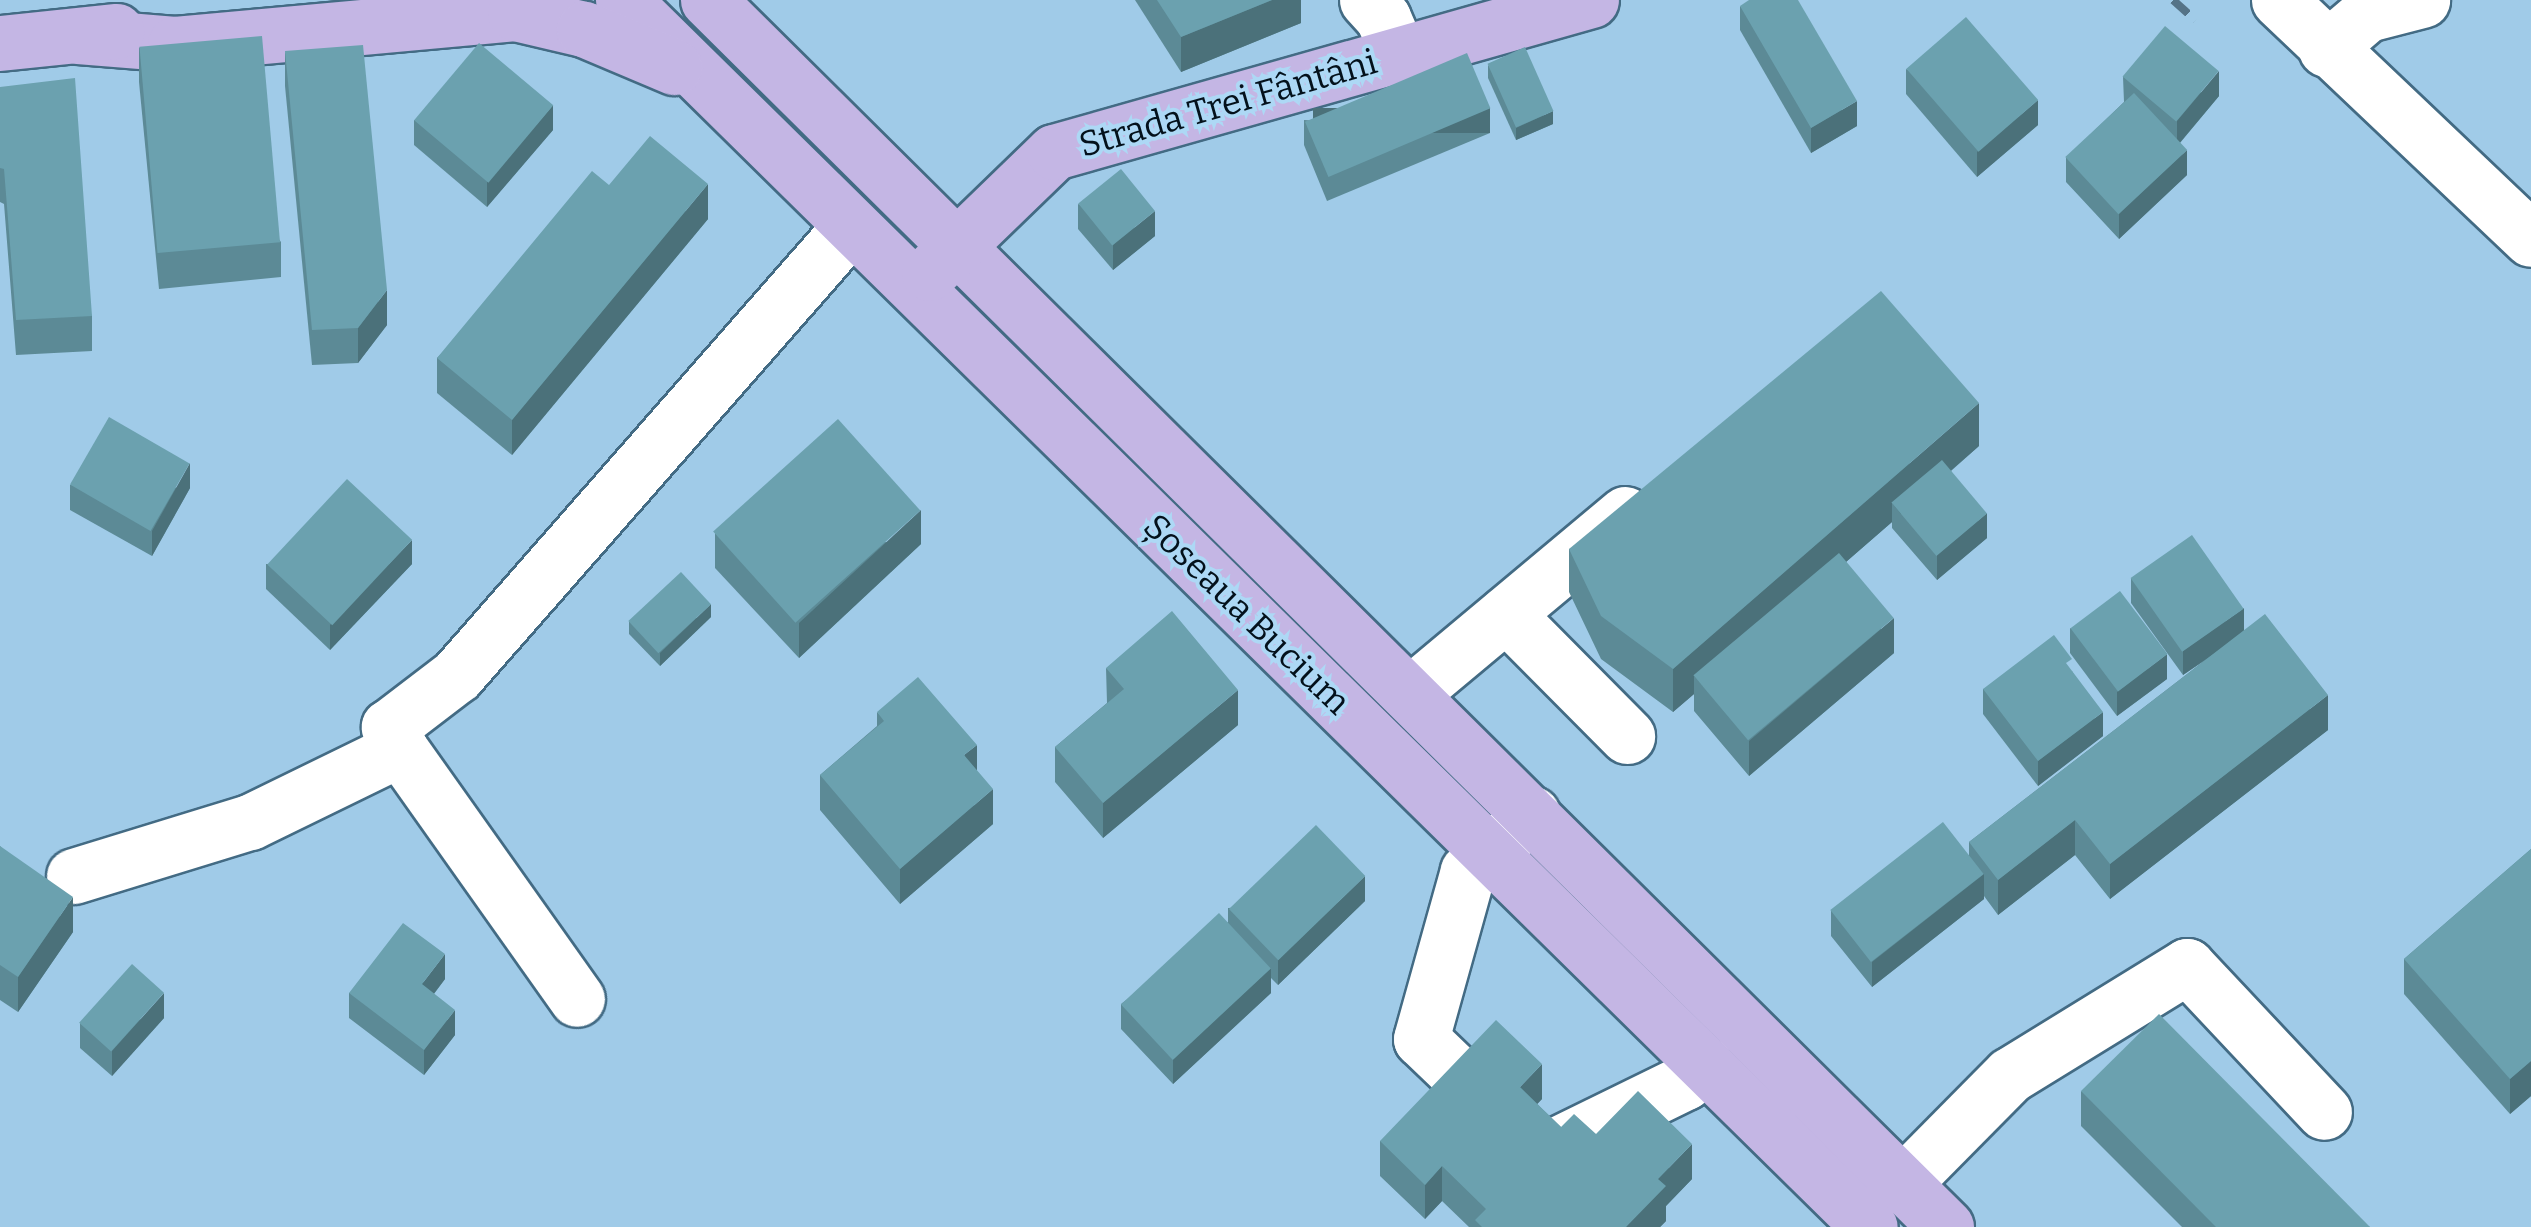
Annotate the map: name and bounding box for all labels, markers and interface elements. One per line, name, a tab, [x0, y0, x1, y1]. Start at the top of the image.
street label: Strada Trei Fântâni	[1074, 40, 1382, 166]
street label: Șoseaua Bucium	[1135, 505, 1359, 723]

